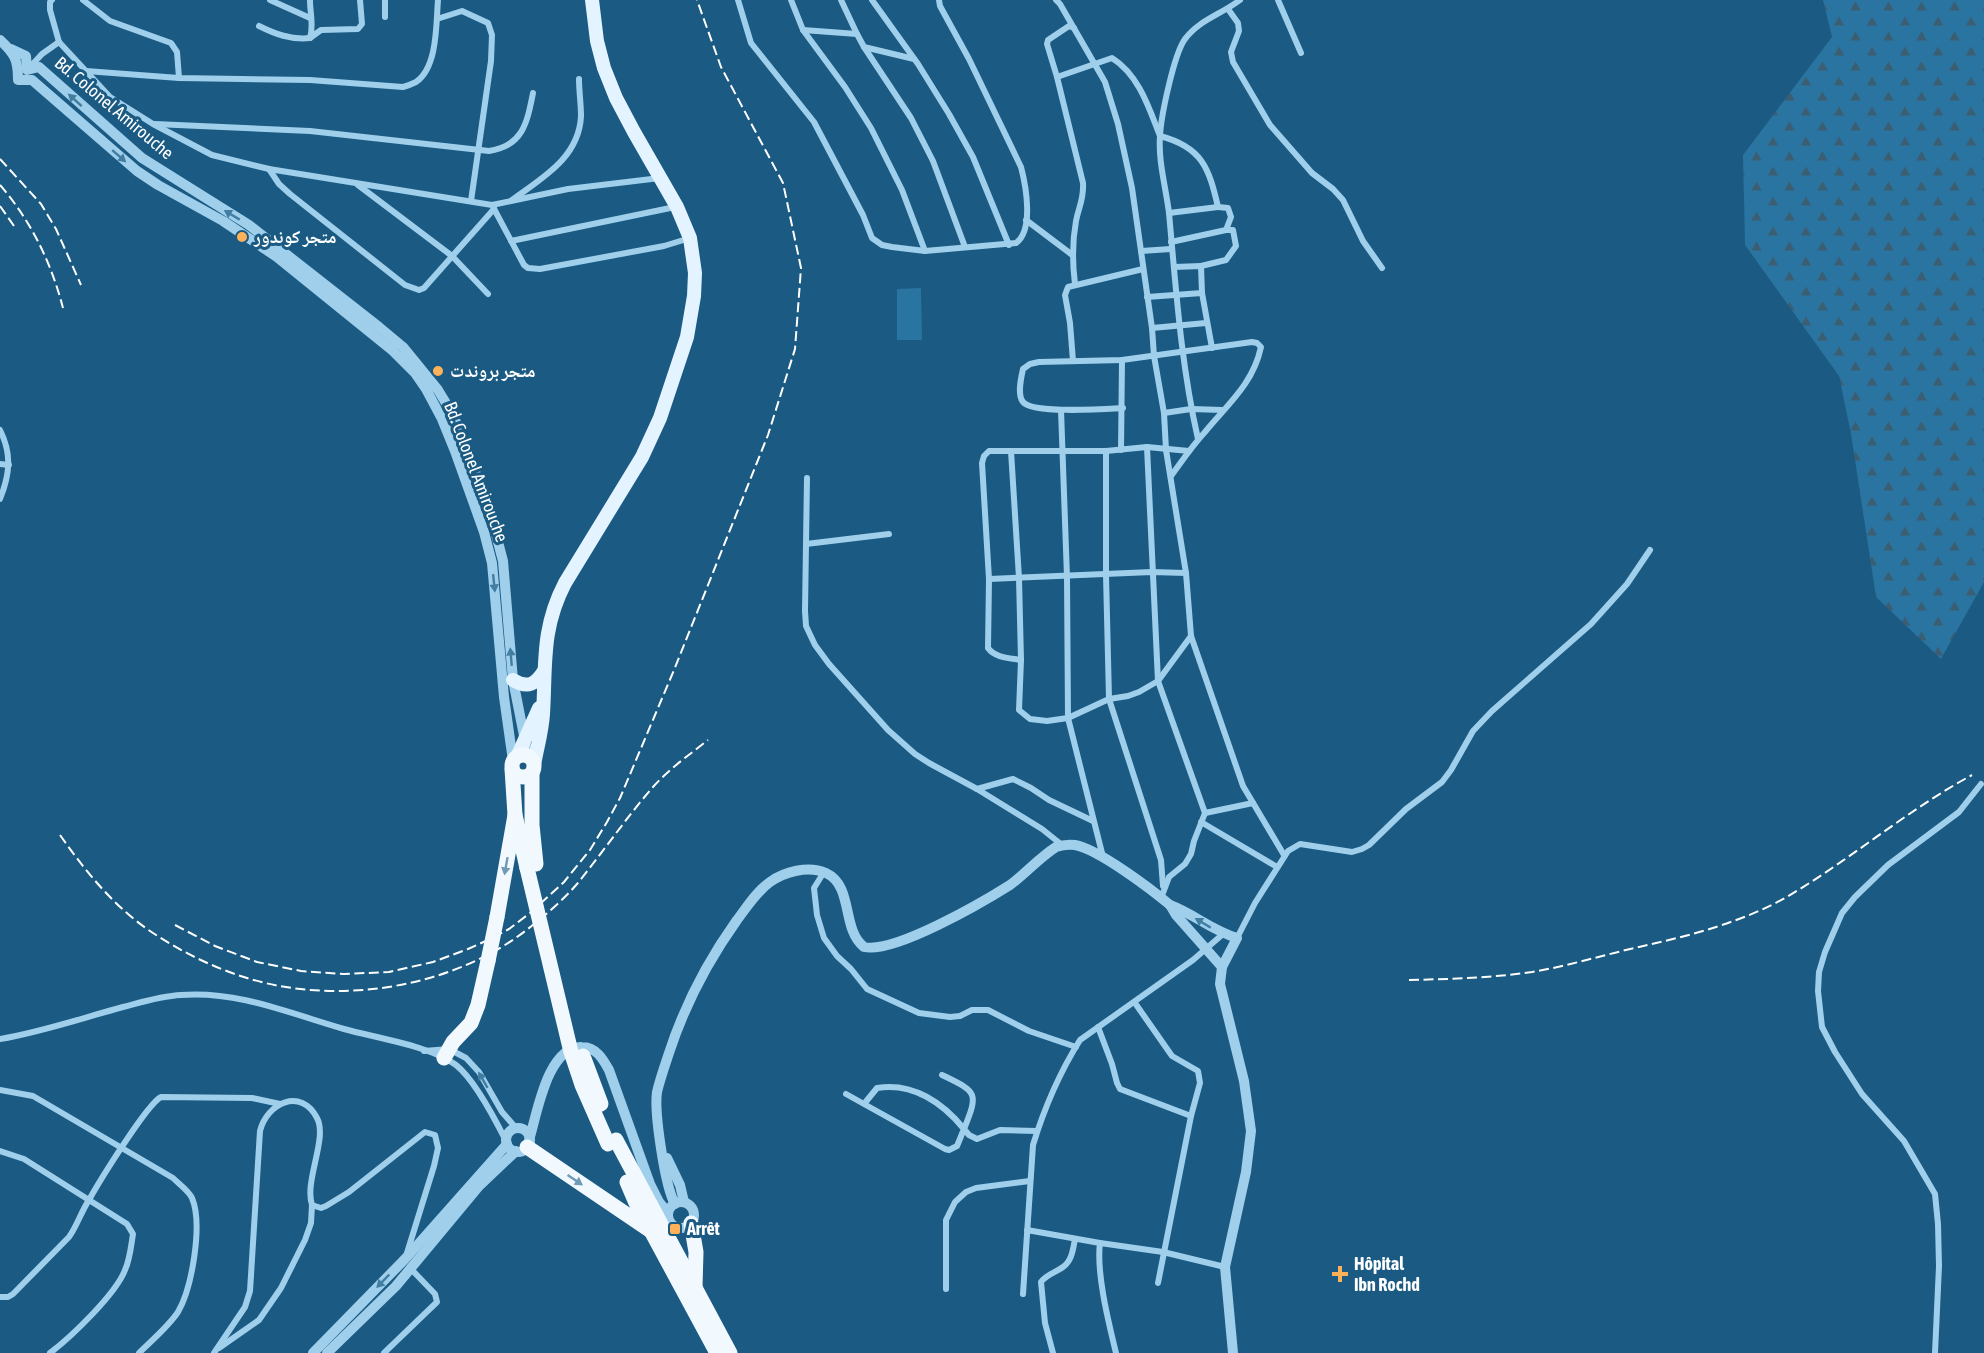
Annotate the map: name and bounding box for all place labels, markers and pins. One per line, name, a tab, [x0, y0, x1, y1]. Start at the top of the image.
place label: متجر كوندور	[253, 226, 337, 247]
marker: متجر كوندور	[235, 230, 249, 244]
place label: متجر بروندت	[450, 360, 536, 382]
marker: متجر بروندت	[431, 364, 445, 378]
place label: Arrêt	[686, 1218, 721, 1239]
marker: Arrêt	[668, 1222, 682, 1236]
place label: Hôpital Ibn Rochd	[1354, 1253, 1420, 1295]
marker: Hôpital Ibn Rochd	[1331, 1265, 1349, 1283]

